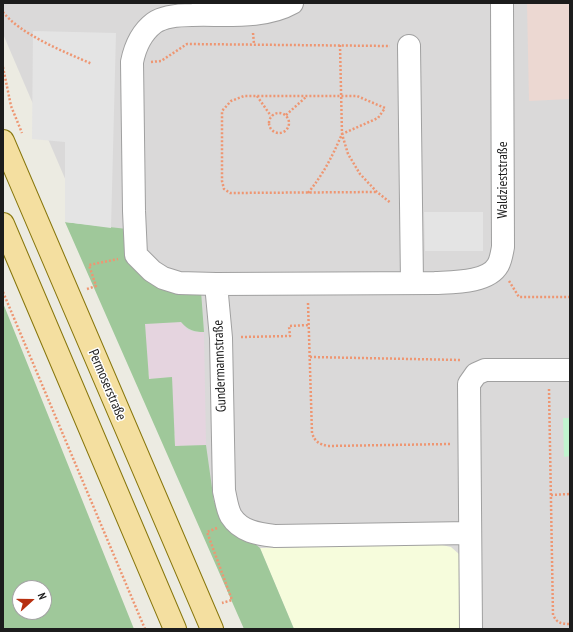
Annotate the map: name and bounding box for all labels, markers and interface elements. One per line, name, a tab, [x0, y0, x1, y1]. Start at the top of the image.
street label: Waldzieststraße	[495, 142, 511, 218]
street label: Gundermannstraße	[210, 320, 230, 412]
street label: Permoserstraße	[84, 347, 130, 423]
north arrow	[12, 580, 52, 620]
text: N	[35, 591, 50, 601]

